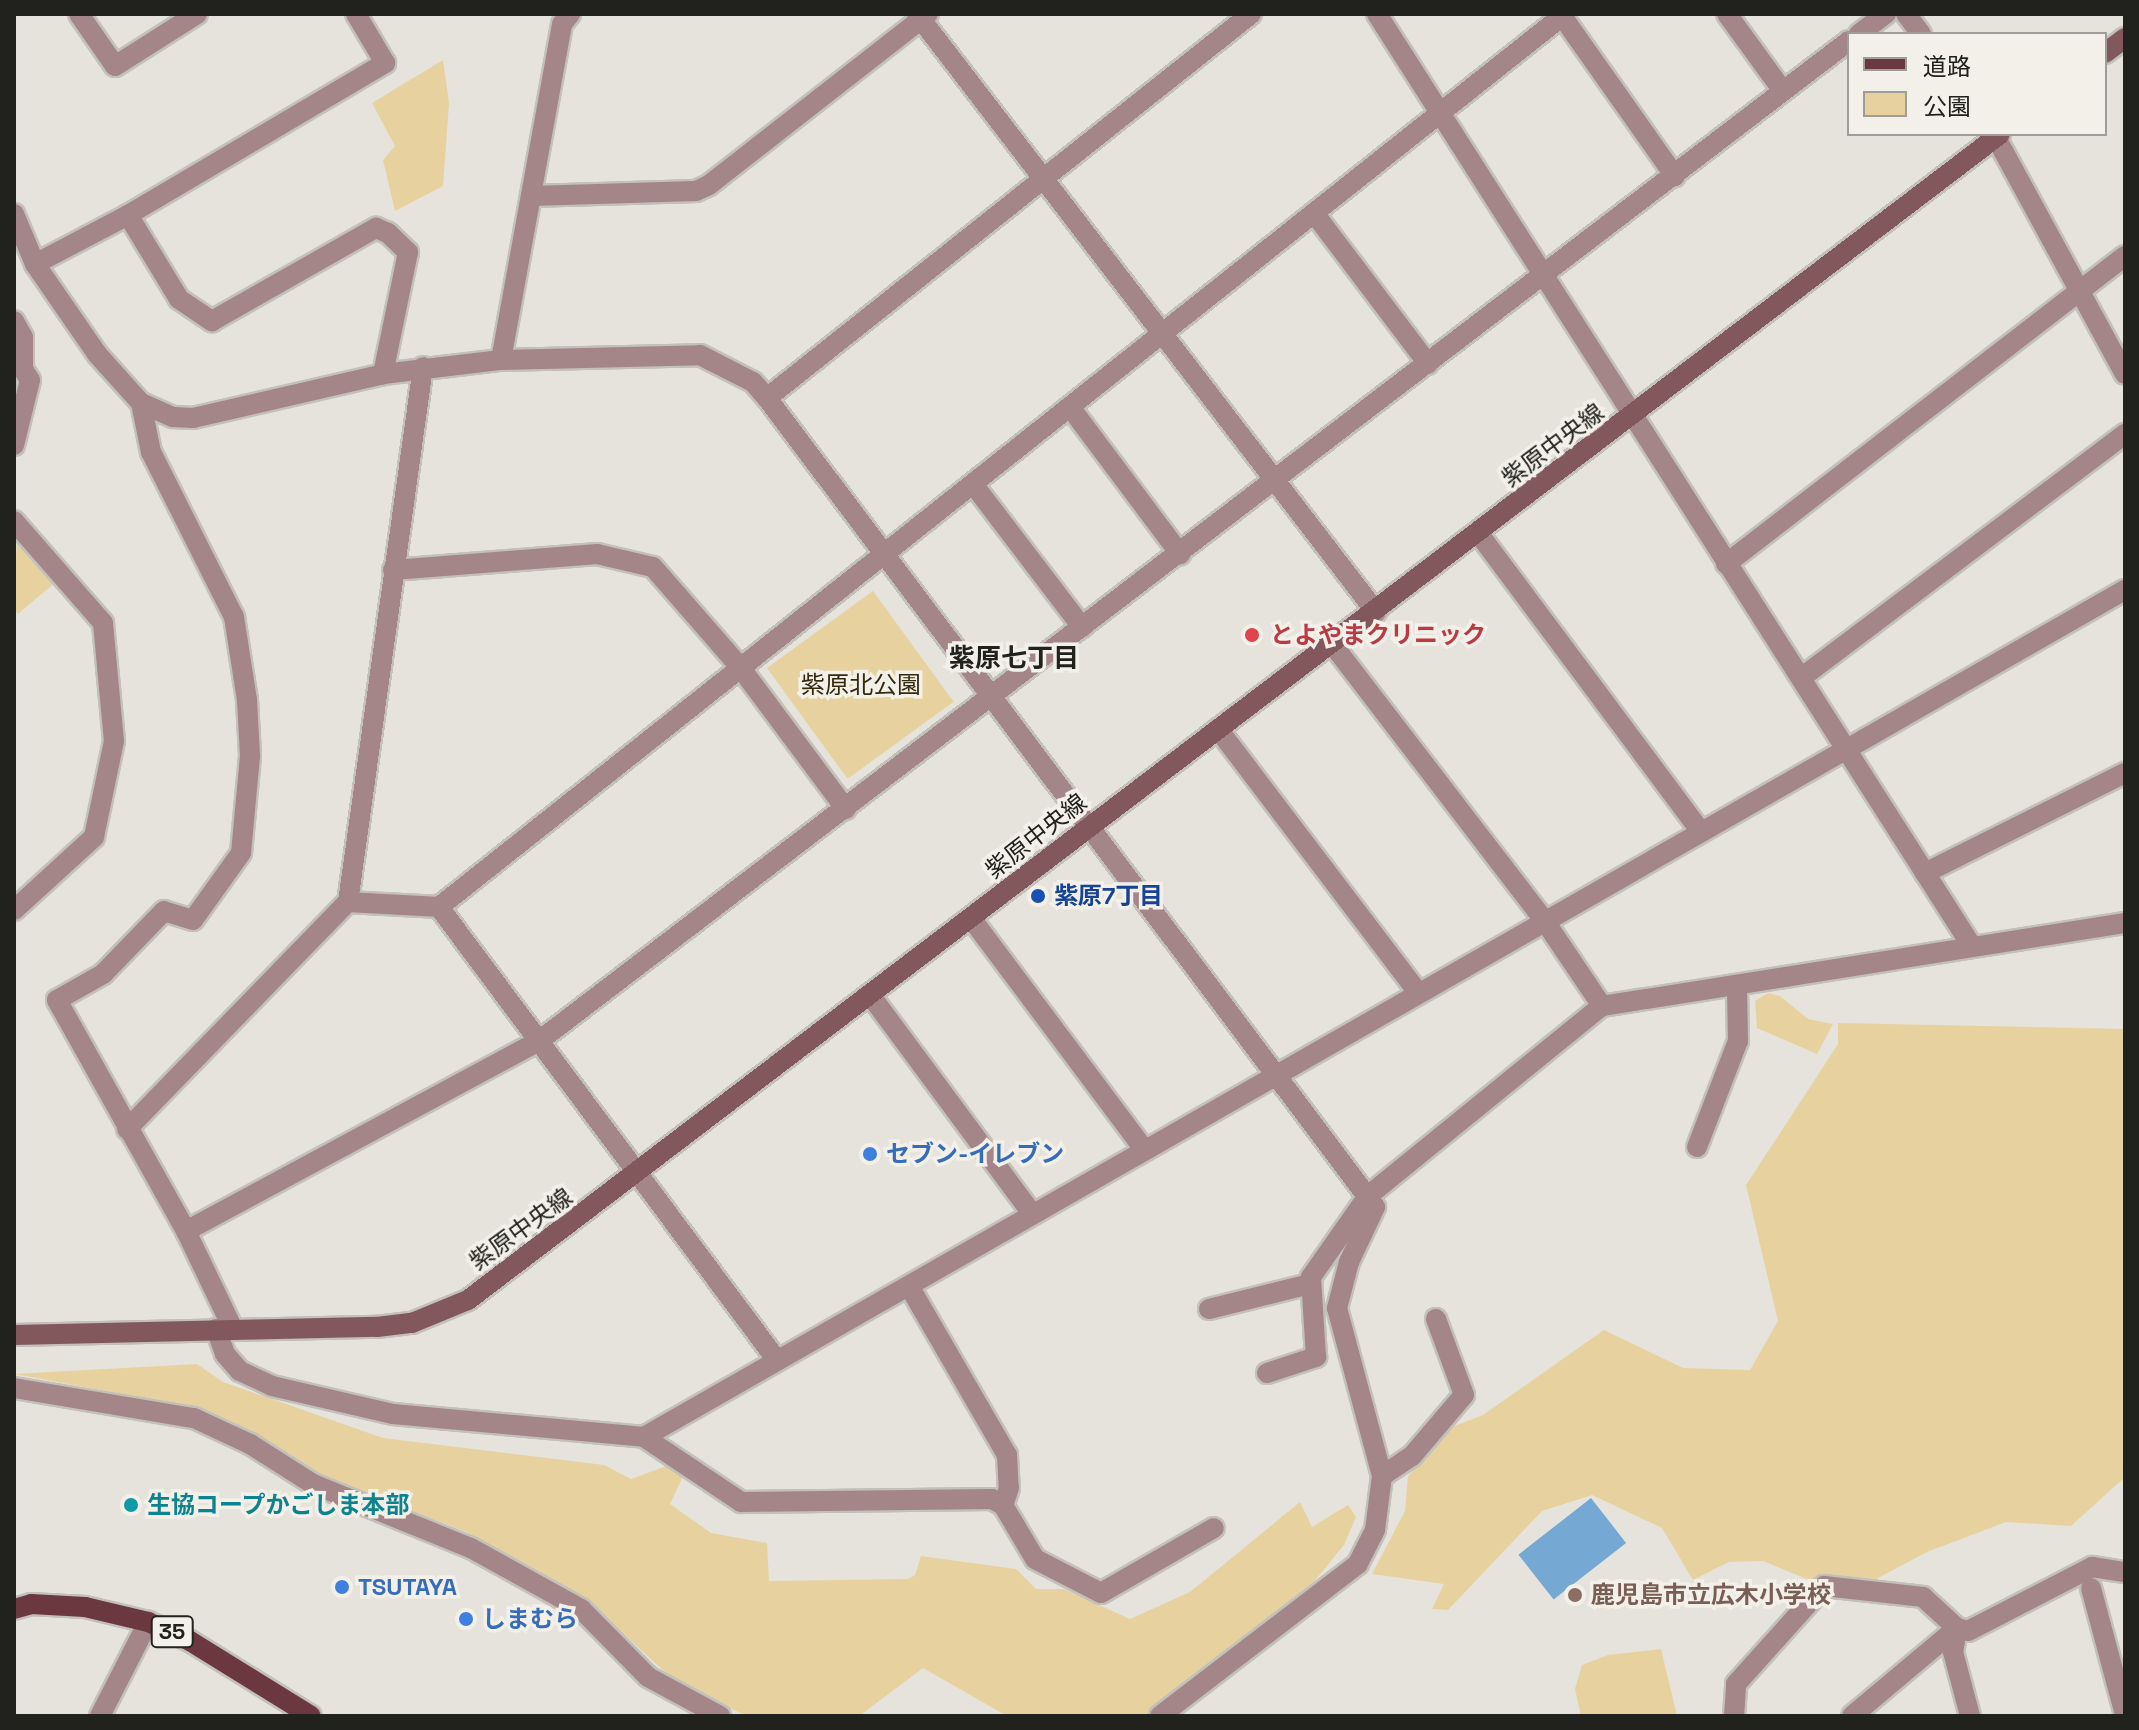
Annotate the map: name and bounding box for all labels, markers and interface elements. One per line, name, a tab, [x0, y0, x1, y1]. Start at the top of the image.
legend	[1847, 32, 2107, 136]
text: 道路	[1923, 51, 1971, 82]
text: 公園	[1923, 91, 1971, 122]
street label: 紫原中央線	[1496, 397, 1610, 493]
place label: とよやまクリニック	[1270, 621, 1486, 649]
marker: とよやまクリニック	[1241, 624, 1263, 646]
district label: 紫原七丁目	[949, 643, 1079, 675]
park label: 紫原北公園	[801, 671, 921, 699]
street label: 紫原中央線	[980, 788, 1092, 884]
place label: 紫原7丁目	[1054, 882, 1163, 910]
marker: 紫原7丁目	[1029, 887, 1047, 905]
place label: セブン-イレブン	[886, 1140, 1064, 1168]
marker: セブン-イレブン	[861, 1145, 879, 1163]
street label: 紫原中央線	[464, 1182, 578, 1276]
place label: 生協コープかごしま本部	[147, 1491, 411, 1519]
marker: 生協コープかごしま本部	[122, 1496, 140, 1514]
place label: TSUTAYA	[358, 1573, 457, 1601]
marker: TSUTAYA	[333, 1578, 351, 1596]
place label: 鹿児島市立広木小学校	[1591, 1581, 1831, 1609]
marker: 鹿児島市立広木小学校	[1566, 1586, 1584, 1604]
place label: しまむら	[482, 1605, 578, 1633]
marker: しまむら	[457, 1610, 475, 1628]
road number: 35	[150, 1614, 194, 1650]

